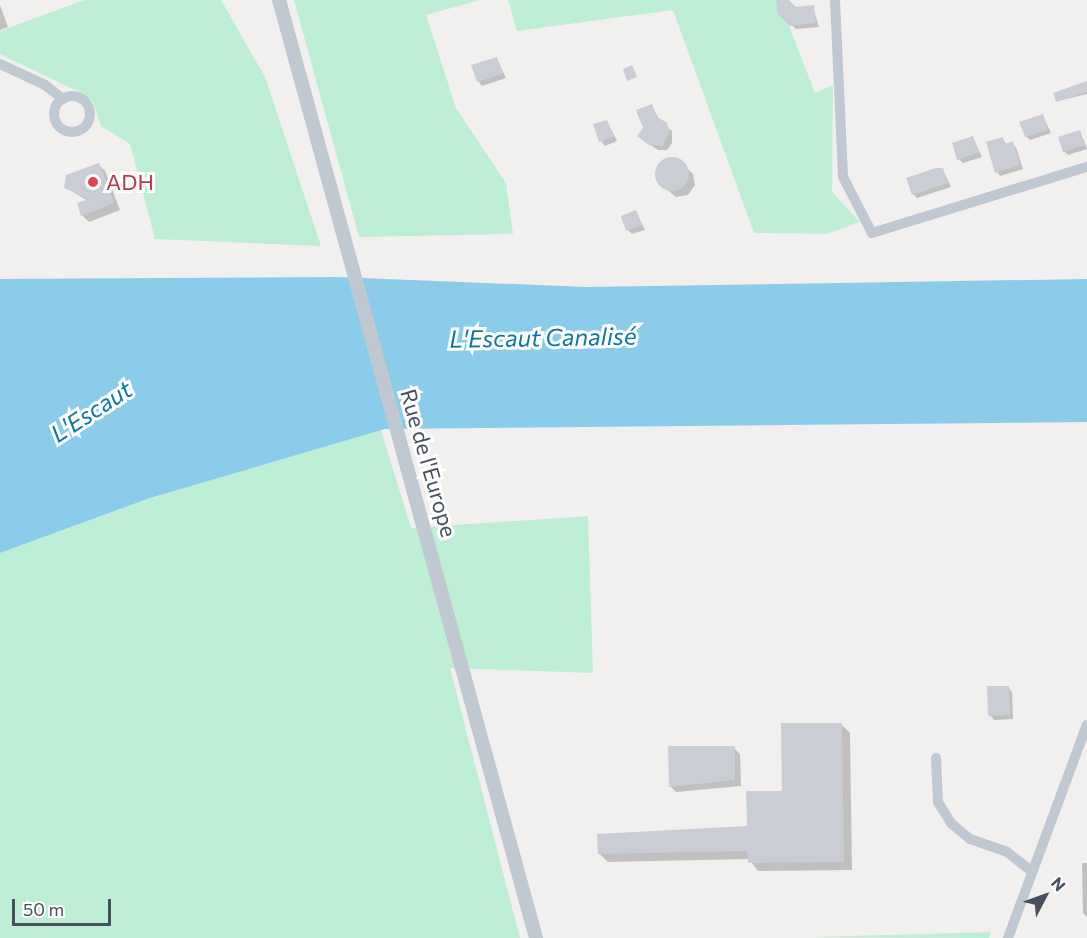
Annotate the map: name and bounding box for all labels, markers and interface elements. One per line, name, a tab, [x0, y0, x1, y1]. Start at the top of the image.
place label: ADH	[106, 169, 154, 195]
marker: ADH	[84, 173, 102, 191]
water label: L'Escaut Canalisé	[449, 321, 637, 353]
water label: L'Escaut	[45, 374, 137, 448]
street label: Rue de l'Europe	[395, 386, 463, 540]
north arrow	[1015, 866, 1075, 926]
text: N	[1048, 873, 1070, 895]
scale bar	[15, 887, 114, 925]
text: 50 m	[23, 898, 64, 920]

